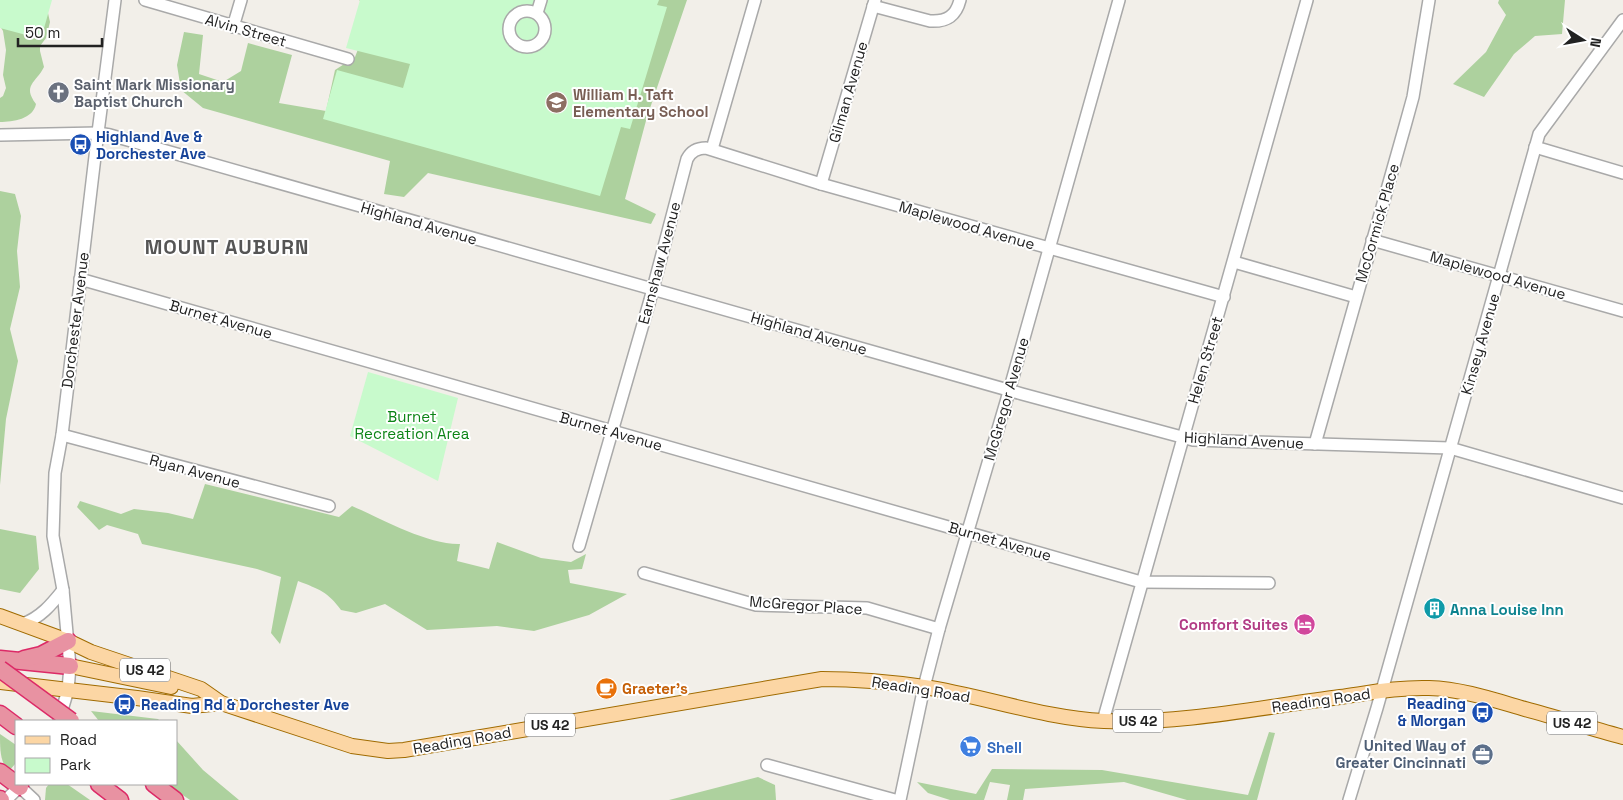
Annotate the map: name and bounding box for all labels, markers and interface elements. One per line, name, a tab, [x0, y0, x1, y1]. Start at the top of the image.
street label: Alvin Street	[203, 9, 289, 51]
scale bar	[18, 15, 101, 47]
north arrow	[1558, 15, 1608, 65]
text: 50 m	[25, 23, 60, 42]
text: N	[1586, 36, 1605, 49]
street label: Gilman Avenue	[824, 39, 872, 145]
place label: Saint Mark Missionary Baptist Church	[74, 75, 235, 111]
church icon: Saint Mark Missionary Baptist Church	[46, 81, 70, 105]
place label: William H. Taft Elementary School	[573, 85, 708, 121]
school or university icon: William H. Taft Elementary School	[545, 91, 569, 115]
place label: Highland Ave & Dorchester Ave	[96, 127, 206, 163]
bus stop icon: Highland Ave & Dorchester Ave	[68, 133, 92, 157]
street label: McCormick Place	[1351, 161, 1403, 285]
street label: Highland Avenue	[359, 197, 479, 249]
street label: Maplewood Avenue	[897, 197, 1037, 254]
street label: Earnshaw Avenue	[633, 200, 685, 326]
district label: MOUNT AUBURN	[145, 234, 309, 260]
street label: Maplewood Avenue	[1428, 247, 1568, 304]
street label: Dorchester Avenue	[57, 251, 93, 389]
street label: Kinsey Avenue	[1456, 291, 1504, 397]
street label: Burnet Avenue	[167, 295, 275, 343]
street label: Highland Avenue	[749, 307, 869, 359]
street label: Helen Street	[1183, 314, 1227, 406]
street label: McGregor Avenue	[979, 335, 1033, 463]
park label: Burnet Recreation Area	[355, 407, 470, 443]
street label: Burnet Avenue	[557, 407, 665, 455]
street label: Highland Avenue	[1184, 427, 1305, 453]
street label: Ryan Avenue	[148, 450, 243, 492]
street label: Burnet Avenue	[946, 517, 1054, 565]
street label: McGregor Place	[749, 592, 863, 618]
building icon: Anna Louise Inn	[1422, 597, 1446, 621]
place label: Anna Louise Inn	[1450, 600, 1564, 619]
hotel icon: Comfort Suites	[1292, 612, 1316, 636]
place label: Comfort Suites	[1179, 615, 1288, 634]
road number: US 42	[120, 658, 170, 682]
street label: Reading Road	[870, 672, 972, 706]
cafe icon: Graeter's	[594, 676, 618, 700]
place label: Graeter's	[622, 679, 688, 698]
street label: Reading Road	[1270, 684, 1372, 716]
bus stop icon: Reading Rd & Dorchester Ave	[113, 692, 137, 716]
place label: Reading & Morgan	[1398, 694, 1466, 730]
place label: Reading Rd & Dorchester Ave	[141, 695, 350, 714]
bus stop icon: Reading & Morgan	[1470, 700, 1494, 724]
road number: US 42	[1113, 709, 1163, 732]
road number: US 42	[1547, 711, 1597, 734]
road number: US 42	[525, 714, 575, 736]
legend	[15, 720, 178, 785]
street label: Reading Road	[411, 722, 513, 758]
text: Road	[60, 730, 97, 749]
supermarket icon: Shell	[959, 735, 983, 759]
place label: United Way of Greater Cincinnati	[1336, 736, 1466, 772]
place label: Shell	[987, 738, 1022, 757]
office icon: United Way of Greater Cincinnati	[1470, 742, 1494, 766]
text: Park	[60, 755, 91, 774]

